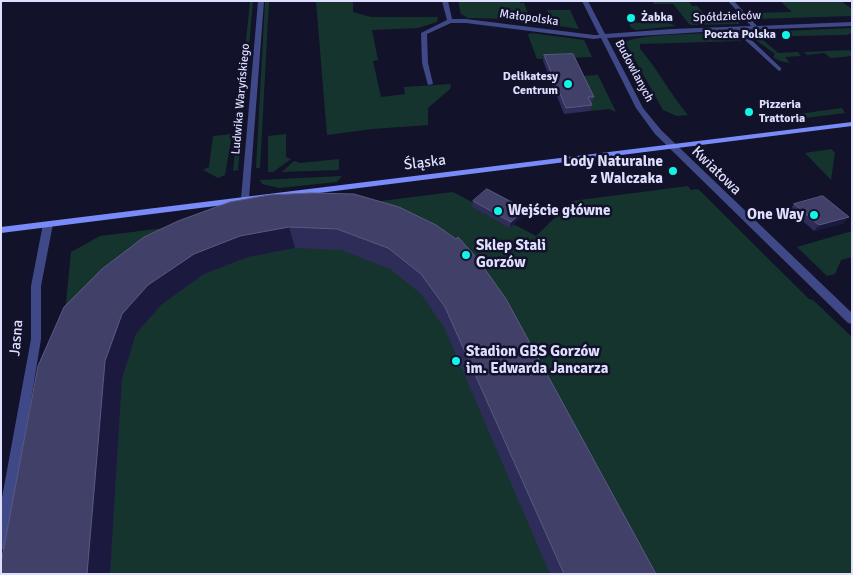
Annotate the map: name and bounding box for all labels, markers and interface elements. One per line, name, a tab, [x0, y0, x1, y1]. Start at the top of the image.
street label: Małopolska	[499, 7, 559, 29]
street label: Spółdzielców	[693, 9, 761, 25]
place label: Żabka	[641, 11, 673, 25]
marker: Żabka	[625, 12, 637, 24]
place label: Poczta Polska	[704, 28, 776, 42]
marker: Poczta Polska	[780, 29, 792, 41]
street label: Budowlanych	[612, 37, 656, 105]
street label: Ludwika Waryńskiego	[229, 43, 253, 155]
place label: Delikatesy Centrum	[503, 70, 558, 98]
marker: Delikatesy Centrum	[562, 78, 574, 90]
place label: Pizzeria Trattoria	[759, 98, 805, 126]
marker: Pizzeria Trattoria	[743, 106, 755, 118]
street label: Kwiatowa	[687, 143, 745, 199]
street label: Śląska	[403, 151, 447, 175]
place label: Lody Naturalne z Walczaka	[563, 153, 663, 188]
marker: Lody Naturalne z Walczaka	[667, 165, 679, 177]
place label: Wejście główne	[508, 202, 610, 220]
marker: Wejście główne	[492, 205, 504, 217]
place label: One Way	[747, 206, 804, 224]
marker: One Way	[808, 209, 820, 221]
place label: Sklep Stali Gorzów	[476, 237, 546, 272]
marker: Sklep Stali Gorzów	[460, 249, 472, 261]
street label: Jasna	[6, 319, 28, 357]
place label: Stadion GBS Gorzów im. Edwarda Jancarza	[466, 343, 608, 378]
marker: Stadion GBS Gorzów im. Edwarda Jancarza	[450, 355, 462, 367]

